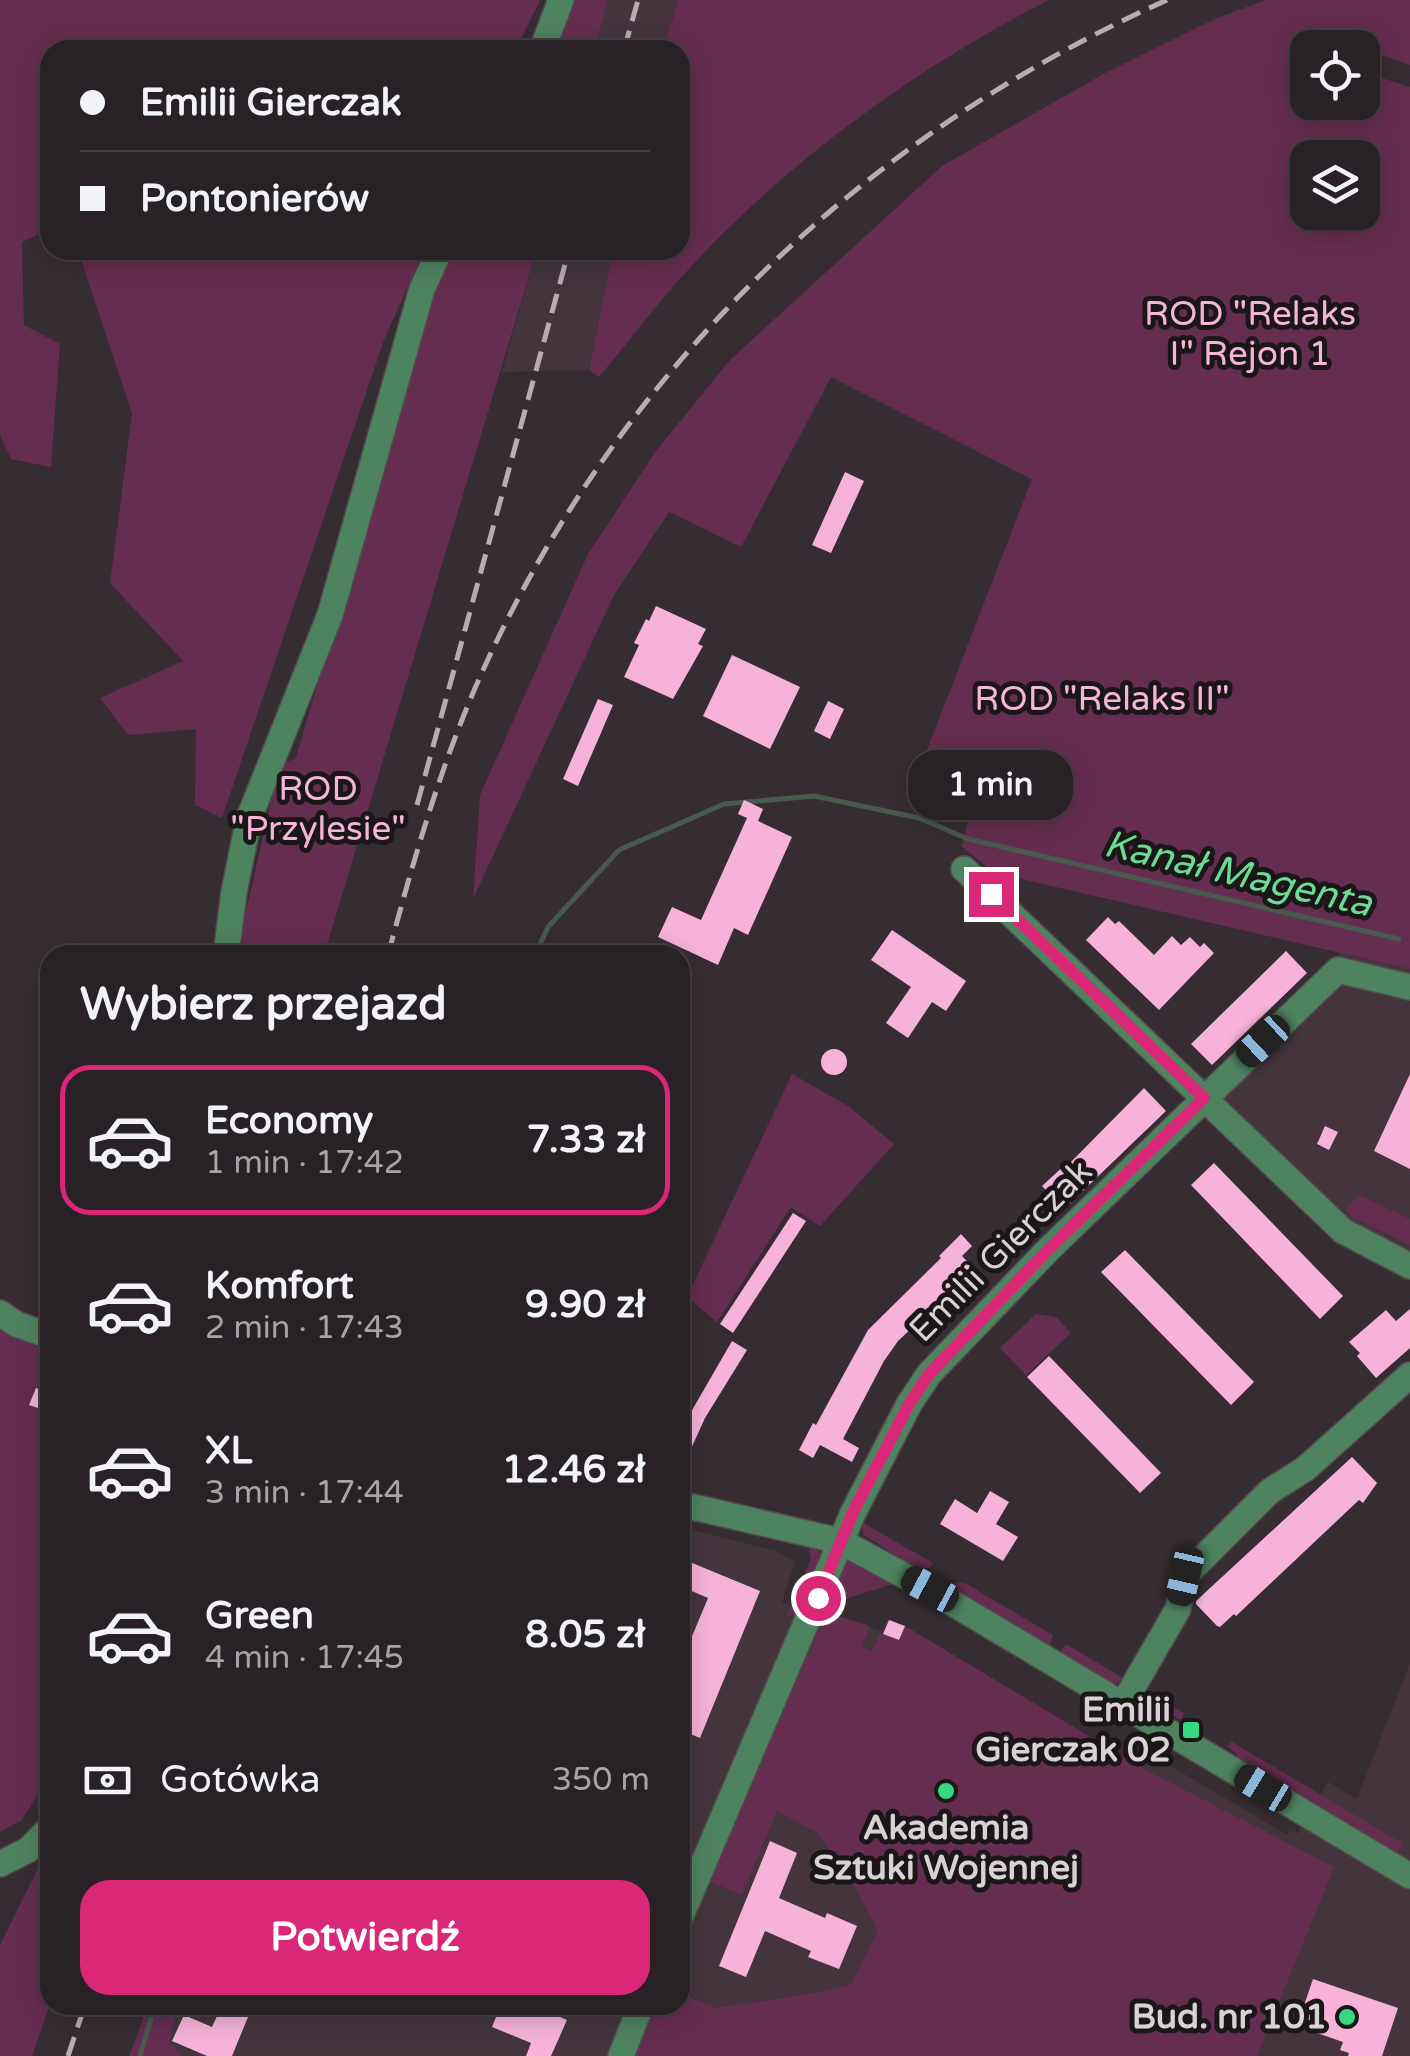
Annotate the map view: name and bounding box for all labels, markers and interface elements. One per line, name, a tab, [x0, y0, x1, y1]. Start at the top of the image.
map controls	[1290, 30, 1380, 230]
button: locate	[1290, 30, 1380, 120]
text: Emilii Gierczak	[140, 80, 402, 126]
button: layers	[1290, 140, 1380, 230]
text: Pontonierów	[140, 176, 369, 222]
park label: ROD "Relaks I" Rejon 1	[1144, 293, 1356, 375]
park label: ROD "Relaks II"	[974, 678, 1230, 720]
callout: 1 min	[908, 749, 1074, 819]
text: 1 min	[948, 766, 1033, 804]
park label: ROD "Przylesie"	[230, 768, 406, 850]
water label: Kanał Magenta	[1100, 821, 1378, 928]
route end	[969, 872, 1014, 917]
text: Wybierz przejazd	[80, 978, 447, 1032]
car	[1231, 1010, 1295, 1072]
icon: car	[85, 1095, 175, 1185]
text: Economy	[205, 1098, 373, 1144]
text: 7.33 zł	[527, 1117, 645, 1163]
text: 1 min · 17:42	[205, 1144, 404, 1182]
street label: Emilii Gierczak	[901, 1151, 1101, 1351]
icon: car	[85, 1260, 175, 1350]
text: Komfort	[205, 1263, 354, 1309]
text: 9.90 zł	[525, 1282, 645, 1328]
text: 2 min · 17:43	[205, 1309, 404, 1347]
icon: car	[85, 1425, 175, 1515]
text: XL	[205, 1428, 252, 1474]
text: 12.46 zł	[502, 1447, 645, 1493]
text: 3 min · 17:44	[205, 1474, 404, 1512]
car	[1164, 1543, 1206, 1609]
car	[896, 1562, 964, 1616]
route start	[796, 1576, 841, 1621]
icon: car	[85, 1590, 175, 1680]
text: Green	[205, 1593, 314, 1639]
text: 8.05 zł	[525, 1612, 645, 1658]
text: 4 min · 17:45	[205, 1639, 404, 1677]
place label: Emilii Gierczak 02	[975, 1689, 1171, 1771]
marker: Emilii Gierczak 02	[1180, 1719, 1202, 1741]
icon: cash	[80, 1753, 135, 1808]
text: Gotówka	[160, 1757, 321, 1803]
car	[1230, 1760, 1296, 1816]
text: 350 m	[552, 1761, 650, 1799]
marker: Akademia Sztuki Wojennej	[935, 1780, 957, 1802]
place label: Akademia Sztuki Wojennej	[813, 1807, 1079, 1889]
button: Potwierdź	[80, 1880, 650, 1995]
place label: Bud. nr 101	[1132, 1996, 1327, 2038]
marker: Bud. nr 101	[1336, 2006, 1358, 2028]

